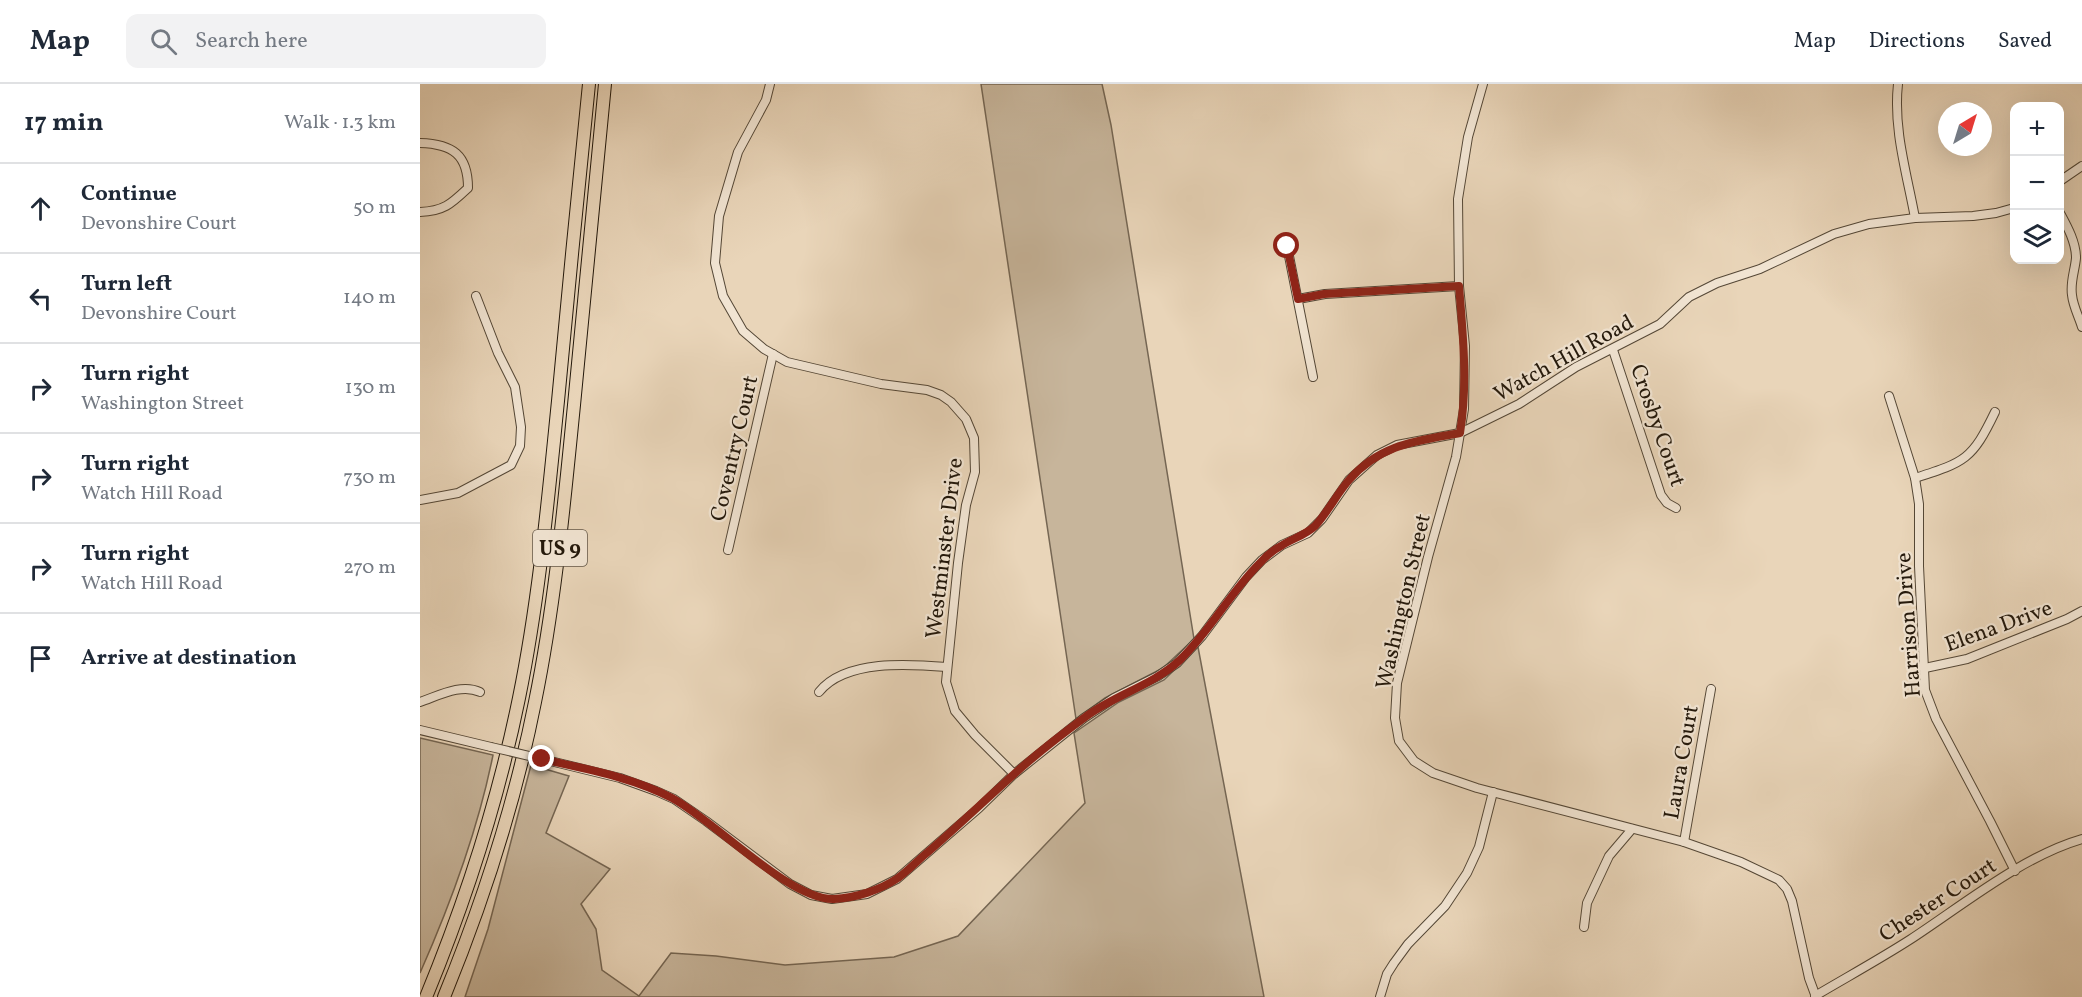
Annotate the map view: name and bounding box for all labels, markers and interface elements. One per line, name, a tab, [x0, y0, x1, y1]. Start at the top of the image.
search box	[126, 14, 546, 68]
text: Map	[30, 22, 90, 61]
icon: search	[147, 25, 180, 58]
text: Search here	[195, 26, 308, 57]
text: Map	[1794, 27, 1836, 56]
text: Directions	[1869, 27, 1965, 56]
text: Saved	[1998, 27, 2052, 56]
north arrow	[1938, 102, 1992, 156]
map controls	[2010, 102, 2064, 264]
button: +	[2010, 102, 2064, 156]
text: 17 min	[24, 105, 104, 141]
text: Walk · 1.3 km	[284, 109, 396, 137]
button: −	[2010, 156, 2064, 210]
text: Continue	[81, 179, 177, 210]
icon: ahead	[24, 192, 57, 225]
text: 50 m	[353, 194, 396, 222]
text: Devonshire Court	[81, 210, 237, 238]
button: layers	[2010, 210, 2064, 264]
route start	[1273, 232, 1299, 258]
text: Turn left	[81, 269, 172, 300]
icon: left	[24, 282, 57, 315]
text: 140 m	[343, 284, 396, 312]
text: Devonshire Court	[81, 300, 237, 328]
street label: Watch Hill Road	[1489, 308, 1640, 411]
text: Turn right	[81, 359, 189, 390]
street label: Crosby Court	[1621, 360, 1692, 491]
icon: right	[24, 372, 57, 405]
street label: Coventry Court	[704, 372, 767, 525]
text: 130 m	[345, 374, 396, 402]
text: Washington Street	[81, 390, 244, 418]
text: Turn right	[81, 449, 189, 480]
street label: Westminster Drive	[919, 456, 972, 640]
icon: right	[24, 462, 57, 495]
text: 730 m	[343, 464, 396, 492]
text: Watch Hill Road	[81, 480, 223, 508]
street label: Washington Street	[1369, 510, 1440, 692]
road number: US 9	[533, 530, 587, 566]
text: Turn right	[81, 539, 189, 570]
street label: Harrison Drive	[1889, 551, 1930, 698]
icon: right	[24, 552, 57, 585]
text: 270 m	[343, 554, 396, 582]
text: Watch Hill Road	[81, 570, 223, 598]
street label: Elena Drive	[1941, 594, 2057, 661]
icon: arrive	[24, 642, 57, 675]
text: Arrive at destination	[81, 643, 297, 674]
street label: Laura Court	[1657, 703, 1708, 822]
route end	[528, 745, 554, 771]
street label: Chester Court	[1874, 851, 2003, 951]

